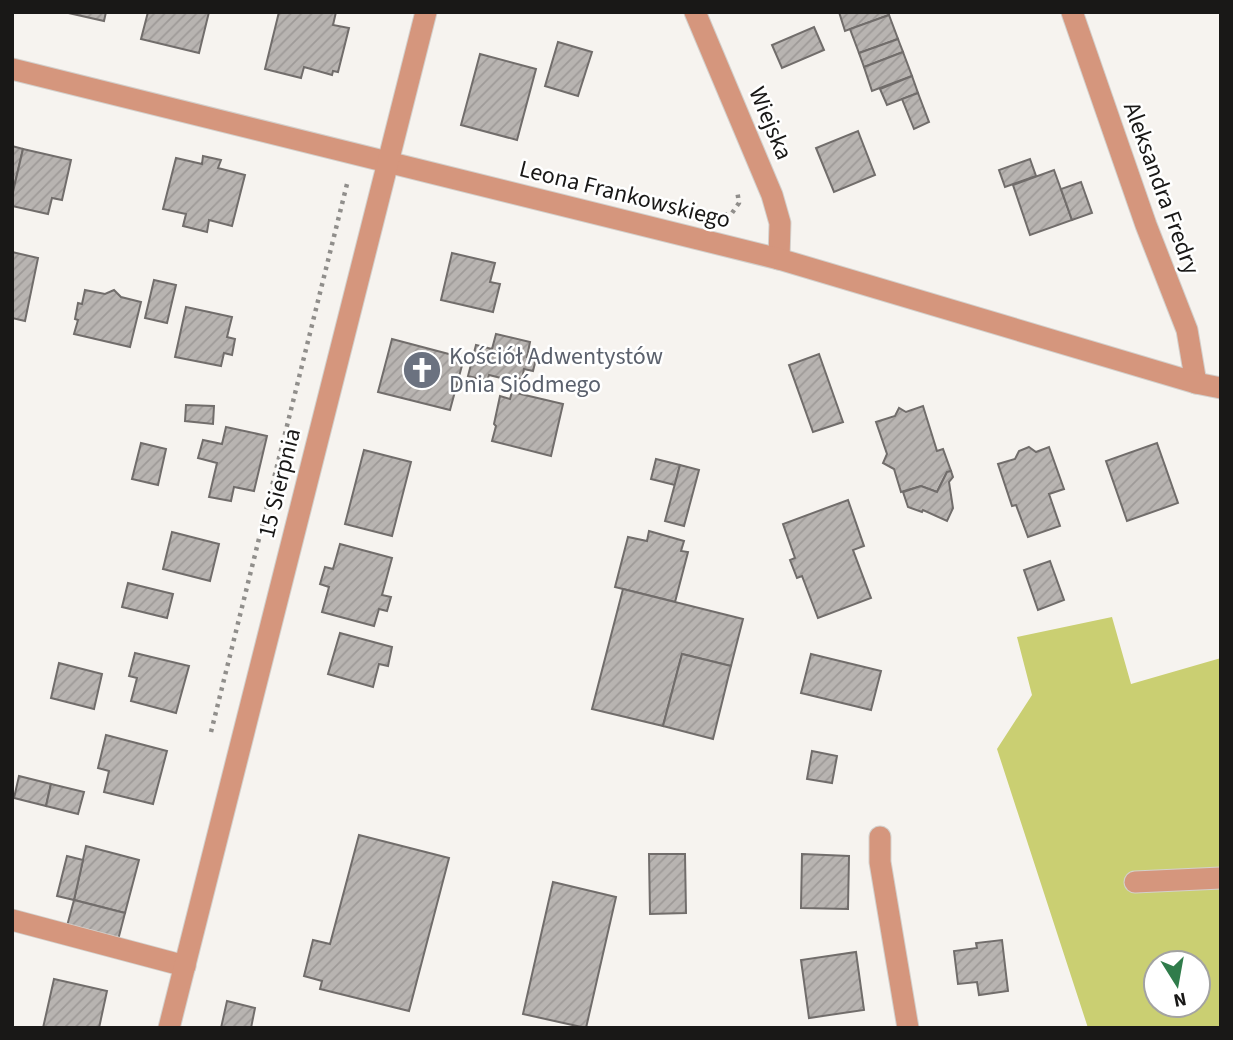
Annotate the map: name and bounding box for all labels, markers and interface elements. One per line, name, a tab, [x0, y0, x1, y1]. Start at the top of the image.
street label: Wiejska	[740, 81, 802, 165]
street label: Aleksandra Fredry	[1114, 97, 1209, 279]
street label: Leona Frankowskiego	[516, 151, 734, 238]
place label: Kościół Adwentystów Dnia Siódmego	[449, 339, 663, 402]
church icon: Kościół Adwentystów Dnia Siódmego	[401, 349, 443, 391]
street label: 15 Sierpnia	[249, 425, 310, 542]
north arrow	[1142, 949, 1212, 1019]
text: N	[1171, 985, 1189, 1014]

